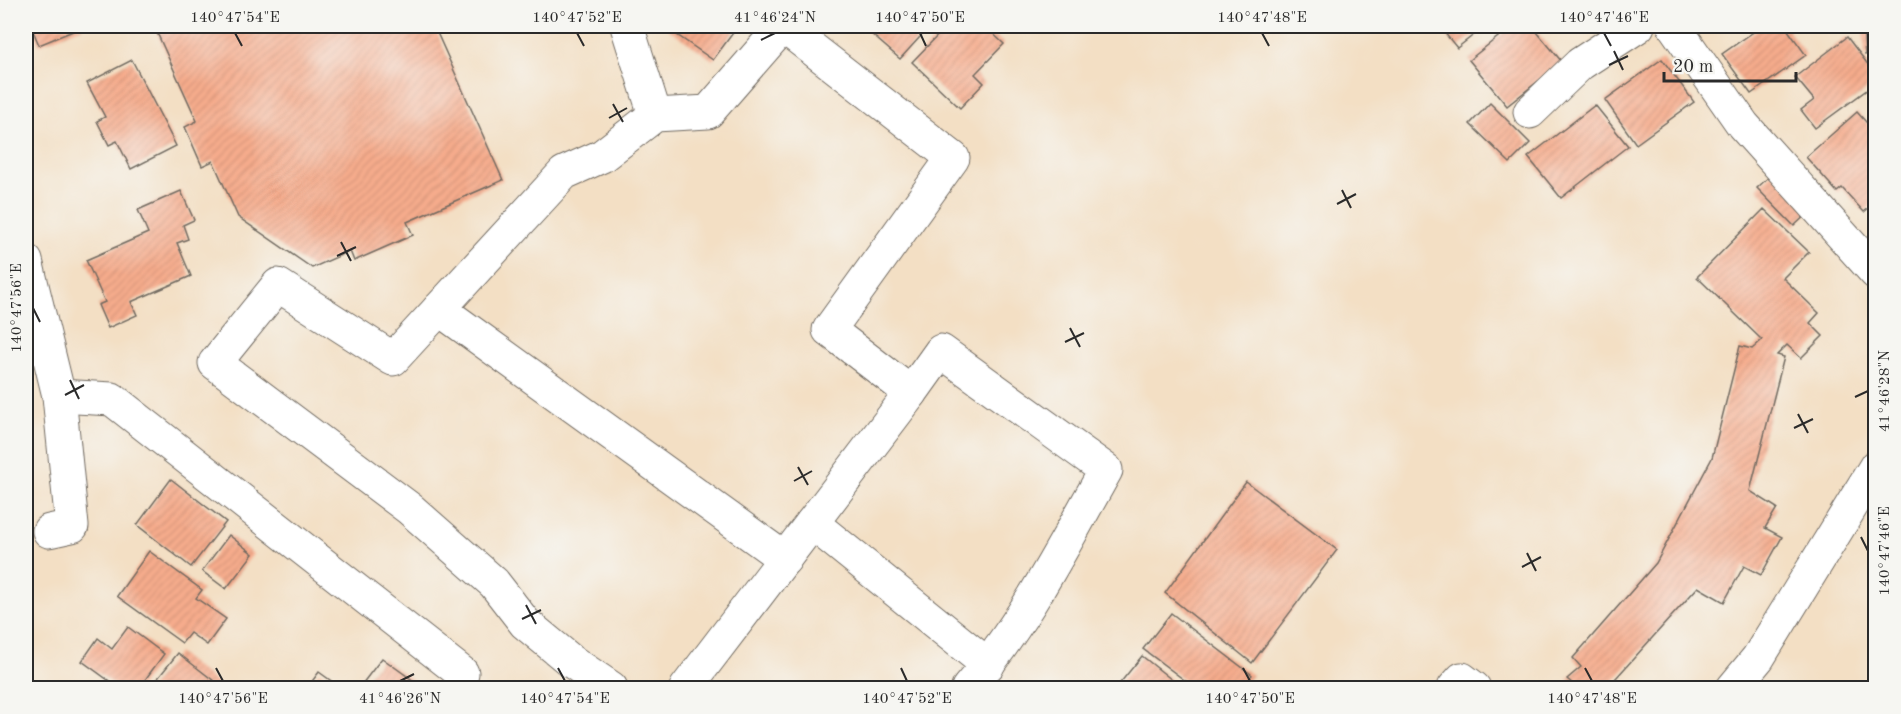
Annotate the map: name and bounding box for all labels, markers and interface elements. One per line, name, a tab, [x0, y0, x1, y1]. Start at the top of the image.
text: 140°47'54"E	[190, 11, 280, 26]
text: 140°47'52"E	[532, 11, 622, 26]
text: 41°46'24"N	[734, 11, 816, 26]
text: 140°47'50"E	[875, 11, 965, 26]
text: 140°47'48"E	[1217, 11, 1307, 26]
text: 140°47'46"E	[1559, 11, 1649, 26]
scale bar	[1664, 45, 1796, 83]
text: 20 m	[1673, 58, 1713, 76]
text: 140°47'56"E	[10, 263, 25, 353]
text: 41°46'28"N	[1878, 350, 1893, 432]
text: 140°47'46"E	[1878, 506, 1893, 596]
text: 140°47'56"E	[178, 692, 268, 707]
text: 41°46'26"N	[359, 692, 441, 707]
text: 140°47'54"E	[520, 692, 610, 707]
text: 140°47'52"E	[862, 692, 952, 707]
text: 140°47'50"E	[1205, 692, 1295, 707]
text: 140°47'48"E	[1547, 692, 1637, 707]

